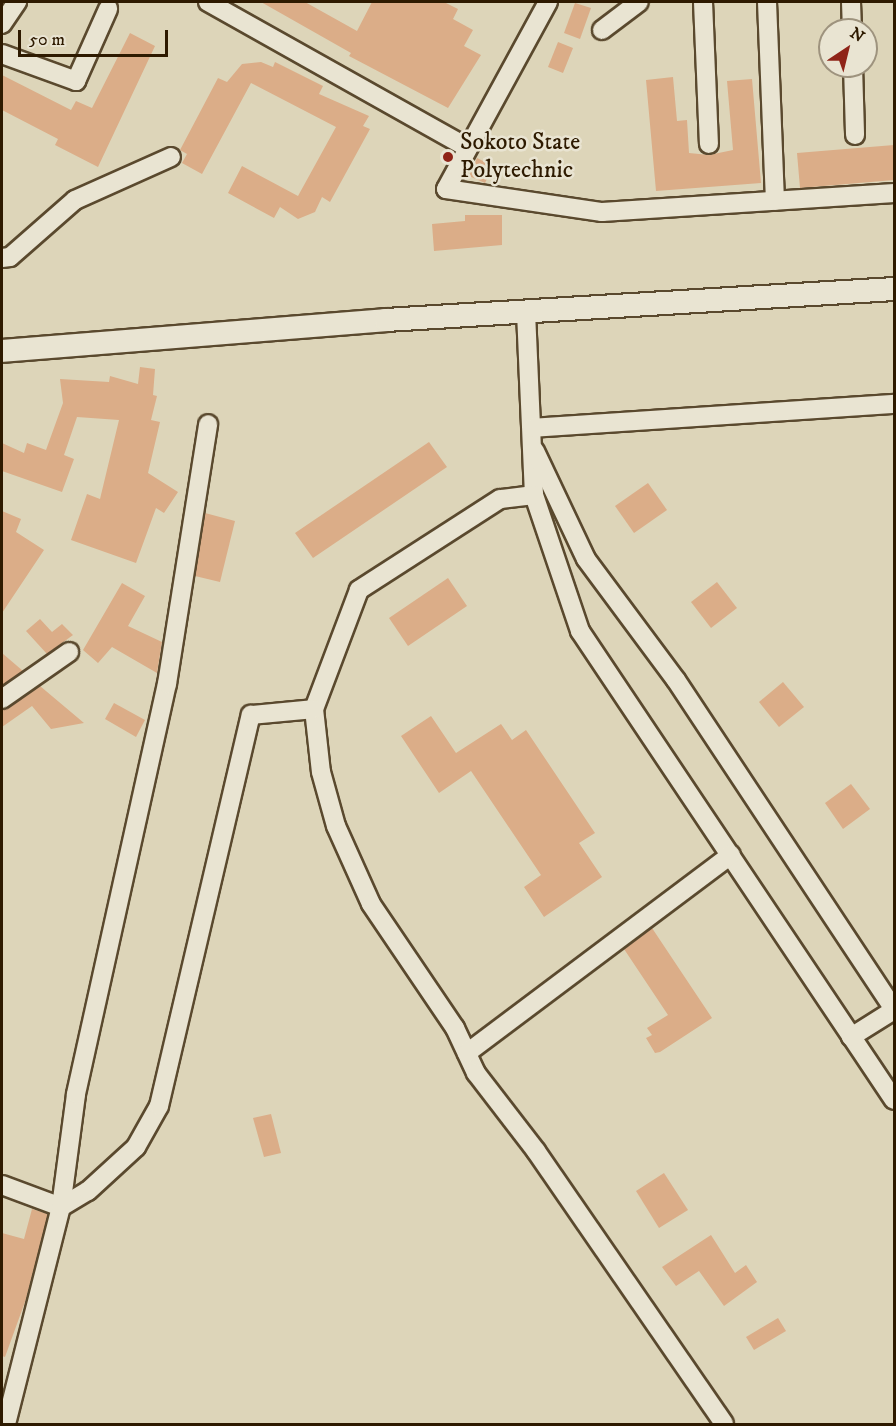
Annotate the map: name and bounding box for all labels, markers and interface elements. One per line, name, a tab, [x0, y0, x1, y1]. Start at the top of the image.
scale bar	[21, 18, 171, 56]
north arrow	[818, 18, 878, 78]
text: N	[846, 23, 868, 47]
text: 50 m	[29, 29, 65, 51]
place label: Sokoto State Polytechnic	[460, 129, 580, 185]
marker: Sokoto State Polytechnic	[441, 150, 455, 164]

